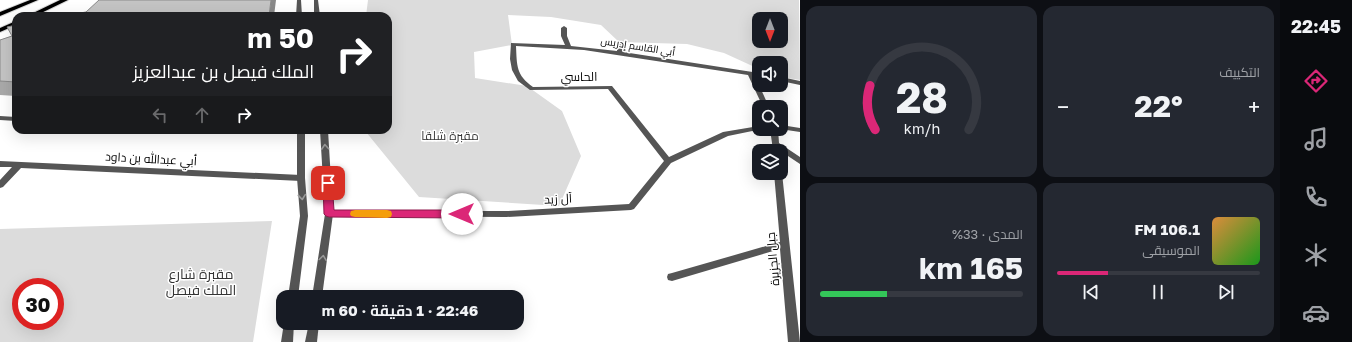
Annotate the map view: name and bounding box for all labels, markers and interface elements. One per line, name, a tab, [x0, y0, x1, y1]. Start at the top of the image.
north arrow	[752, 12, 788, 48]
map controls	[752, 12, 788, 180]
text: 22:45	[1291, 15, 1341, 37]
text: 50 m	[247, 21, 314, 54]
icon: right	[328, 28, 380, 80]
street label: أبي القاسم إدريس	[600, 34, 676, 60]
button: sound	[752, 56, 788, 92]
text: الملك فيصل بن عبدالعزيز	[133, 60, 314, 82]
text: التكييف	[1219, 64, 1260, 80]
icon: directions	[1302, 67, 1330, 95]
street label: الحاسي	[561, 69, 598, 87]
text: 28	[896, 71, 948, 121]
text: 22°	[1134, 88, 1183, 124]
text: −	[1057, 93, 1069, 120]
text: +	[1248, 93, 1260, 120]
button: search	[752, 100, 788, 136]
icon: left	[149, 104, 171, 126]
icon: ahead	[191, 104, 213, 126]
icon: right	[233, 104, 255, 126]
text: km/h	[903, 119, 940, 136]
icon: music	[1302, 125, 1330, 153]
park label: مقبرة شلقا	[421, 128, 479, 143]
one-way arrow	[321, 144, 330, 150]
button: layers	[752, 144, 788, 180]
street label: أبي عبدالله بن داود	[105, 149, 197, 171]
pin	[311, 166, 345, 200]
icon: arrive	[317, 172, 339, 194]
icon: phone	[1302, 183, 1330, 211]
street label: آل زيد	[544, 190, 573, 207]
position arrow	[441, 193, 483, 235]
one-way arrow	[298, 194, 307, 200]
text: 106.1 FM	[1134, 220, 1200, 238]
text: المدى · 33%	[952, 226, 1023, 242]
street label: جبل الجزيرة	[763, 232, 782, 286]
icon: climate	[1302, 241, 1330, 269]
text: الموسيقى	[1142, 242, 1200, 258]
text: 165 km	[919, 250, 1023, 286]
one-way arrow	[318, 255, 327, 261]
park label: مقبرة شارع الملك فيصل	[166, 265, 236, 298]
speed limit sign: 30	[12, 278, 64, 330]
icon: previous	[1080, 281, 1102, 303]
icon: pause	[1147, 281, 1169, 303]
icon: next	[1215, 281, 1237, 303]
icon: car	[1302, 299, 1330, 327]
text: 22:46 · 1 دقيقة · 60 m	[322, 301, 478, 319]

